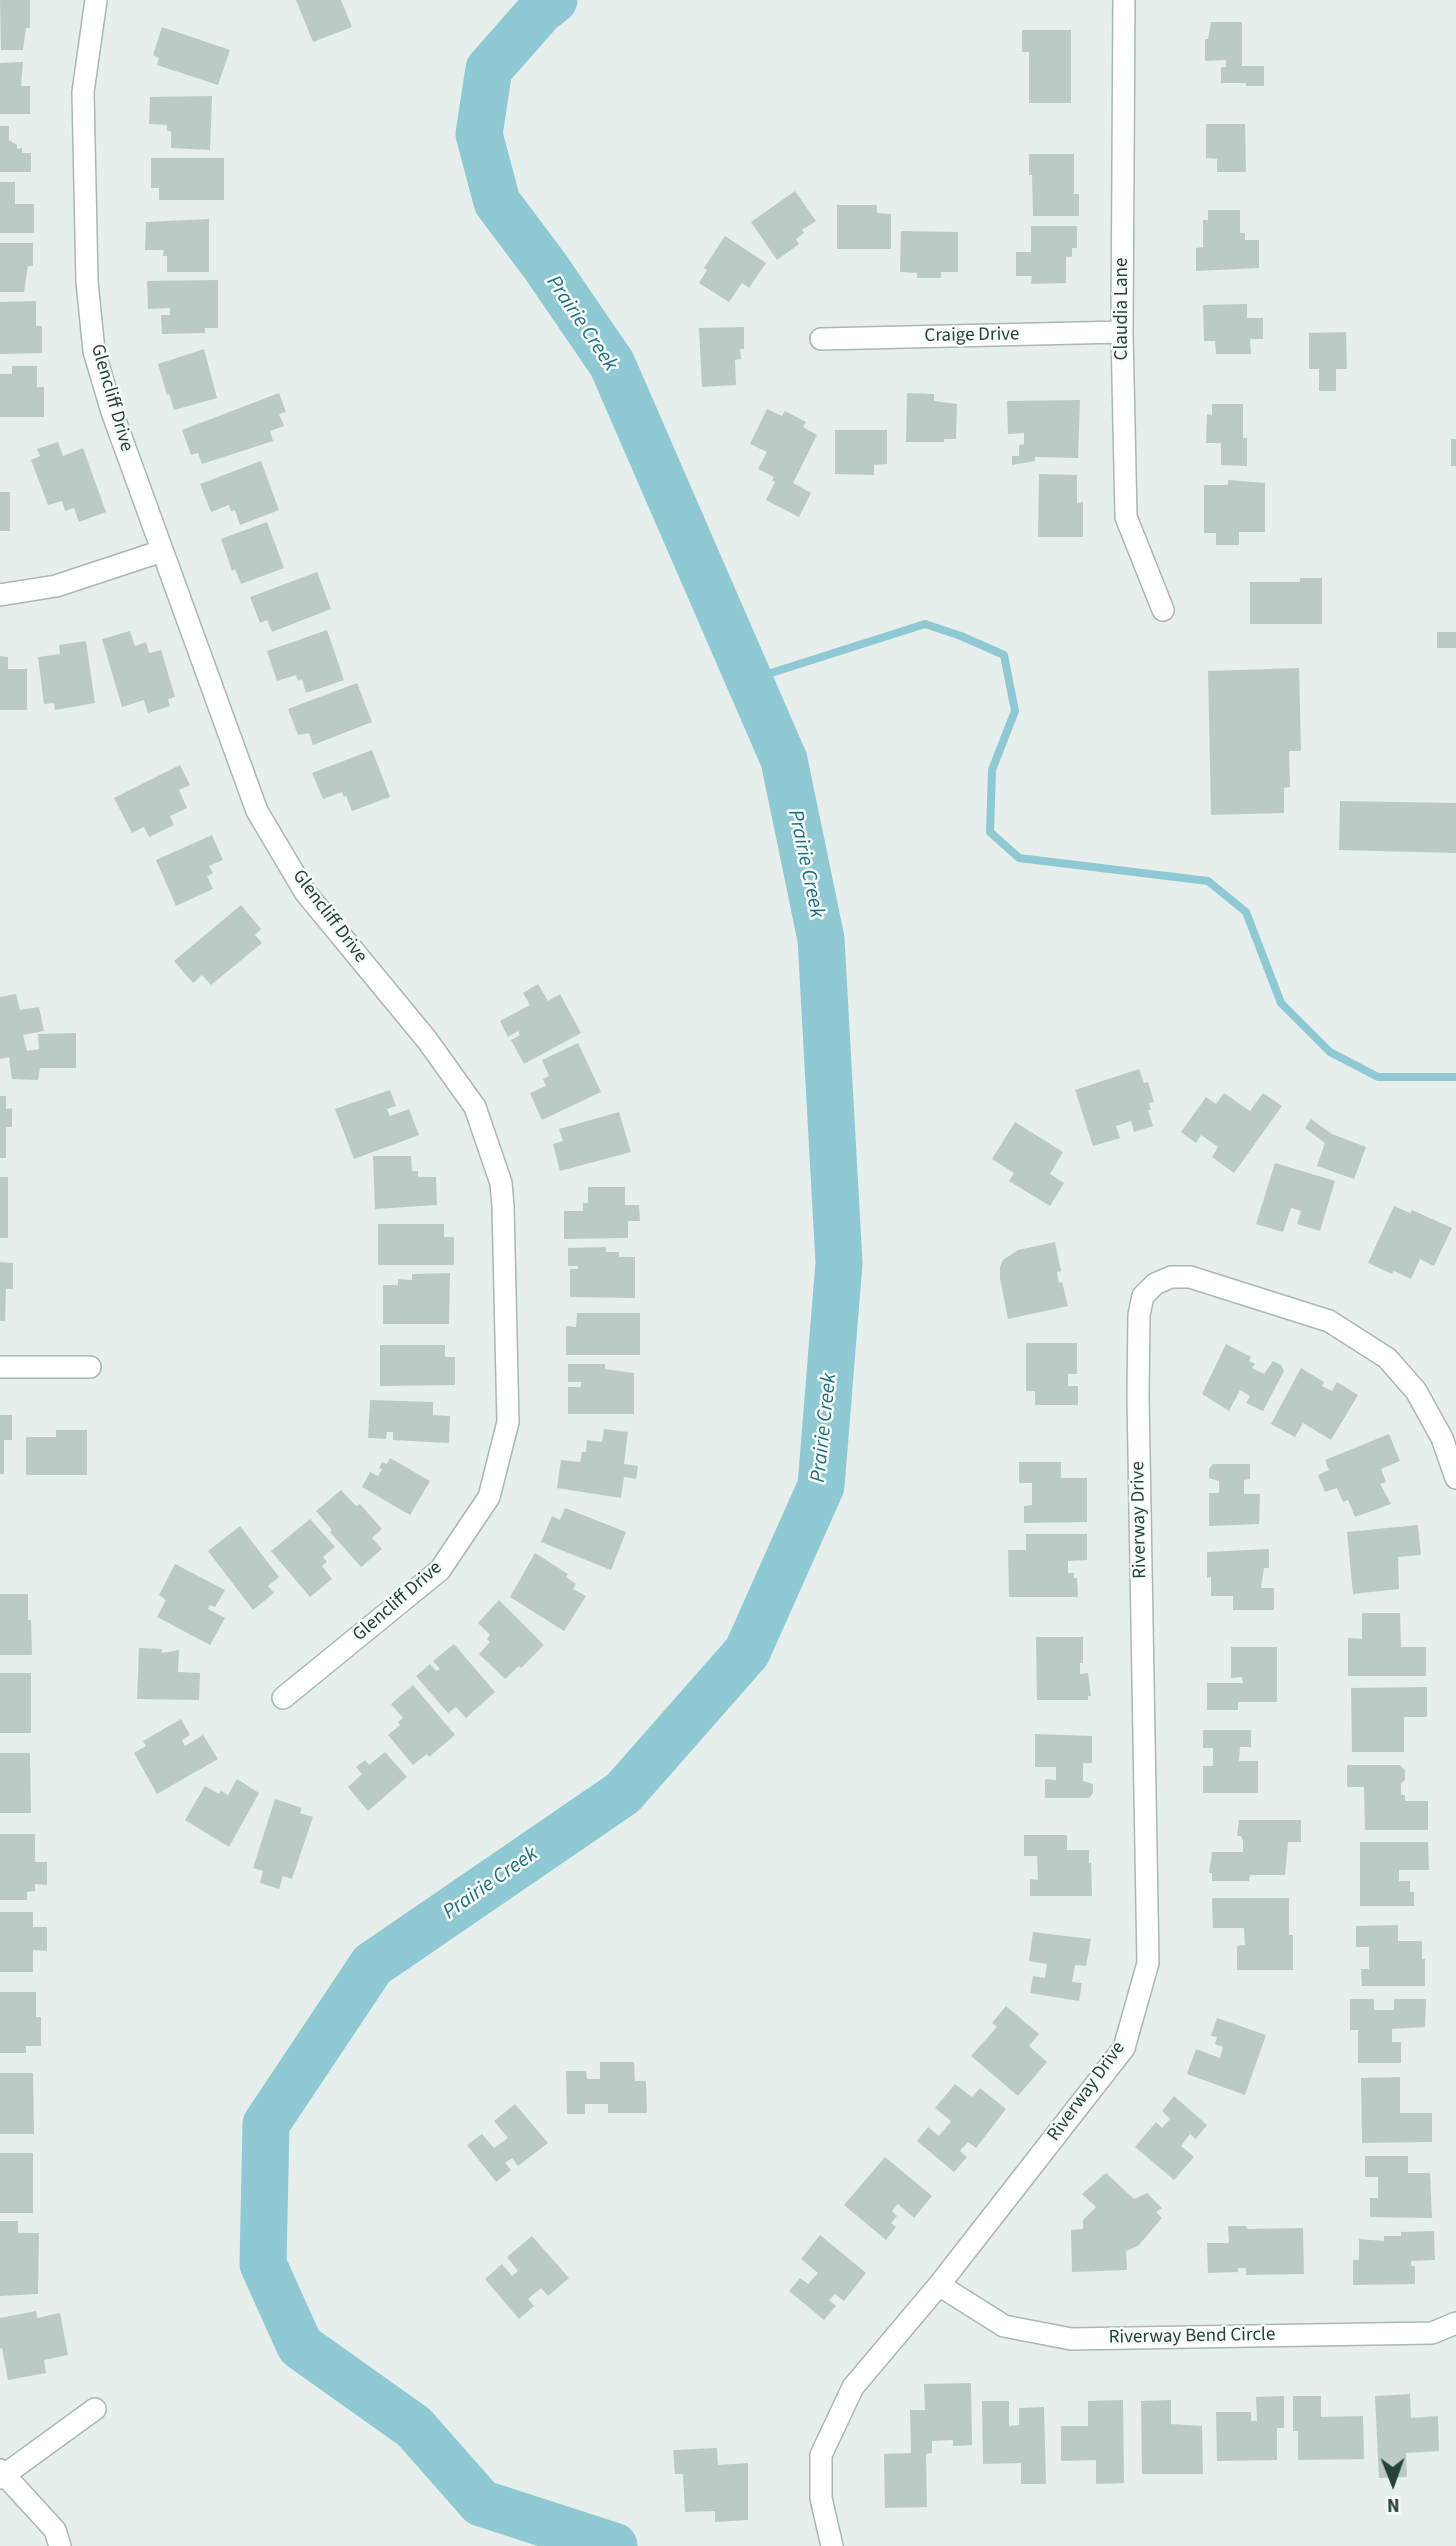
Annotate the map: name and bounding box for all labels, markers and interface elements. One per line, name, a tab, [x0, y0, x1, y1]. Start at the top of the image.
street label: Claudia Lane	[1112, 258, 1134, 360]
water label: Prairie Creek	[540, 271, 622, 377]
street label: Craige Drive	[924, 324, 1020, 348]
street label: Glencliff Drive	[85, 342, 137, 454]
water label: Prairie Creek	[781, 808, 829, 920]
street label: Glencliff Drive	[287, 866, 371, 968]
water label: Prairie Creek	[807, 1372, 843, 1484]
street label: Riverway Drive	[1128, 1461, 1152, 1579]
street label: Glencliff Drive	[349, 1557, 447, 1647]
water label: Prairie Creek	[439, 1842, 543, 1926]
street label: Riverway Drive	[1043, 2038, 1131, 2146]
street label: Riverway Bend Circle	[1109, 2324, 1275, 2350]
north arrow	[1358, 2448, 1428, 2518]
text: N	[1387, 2491, 1400, 2518]

